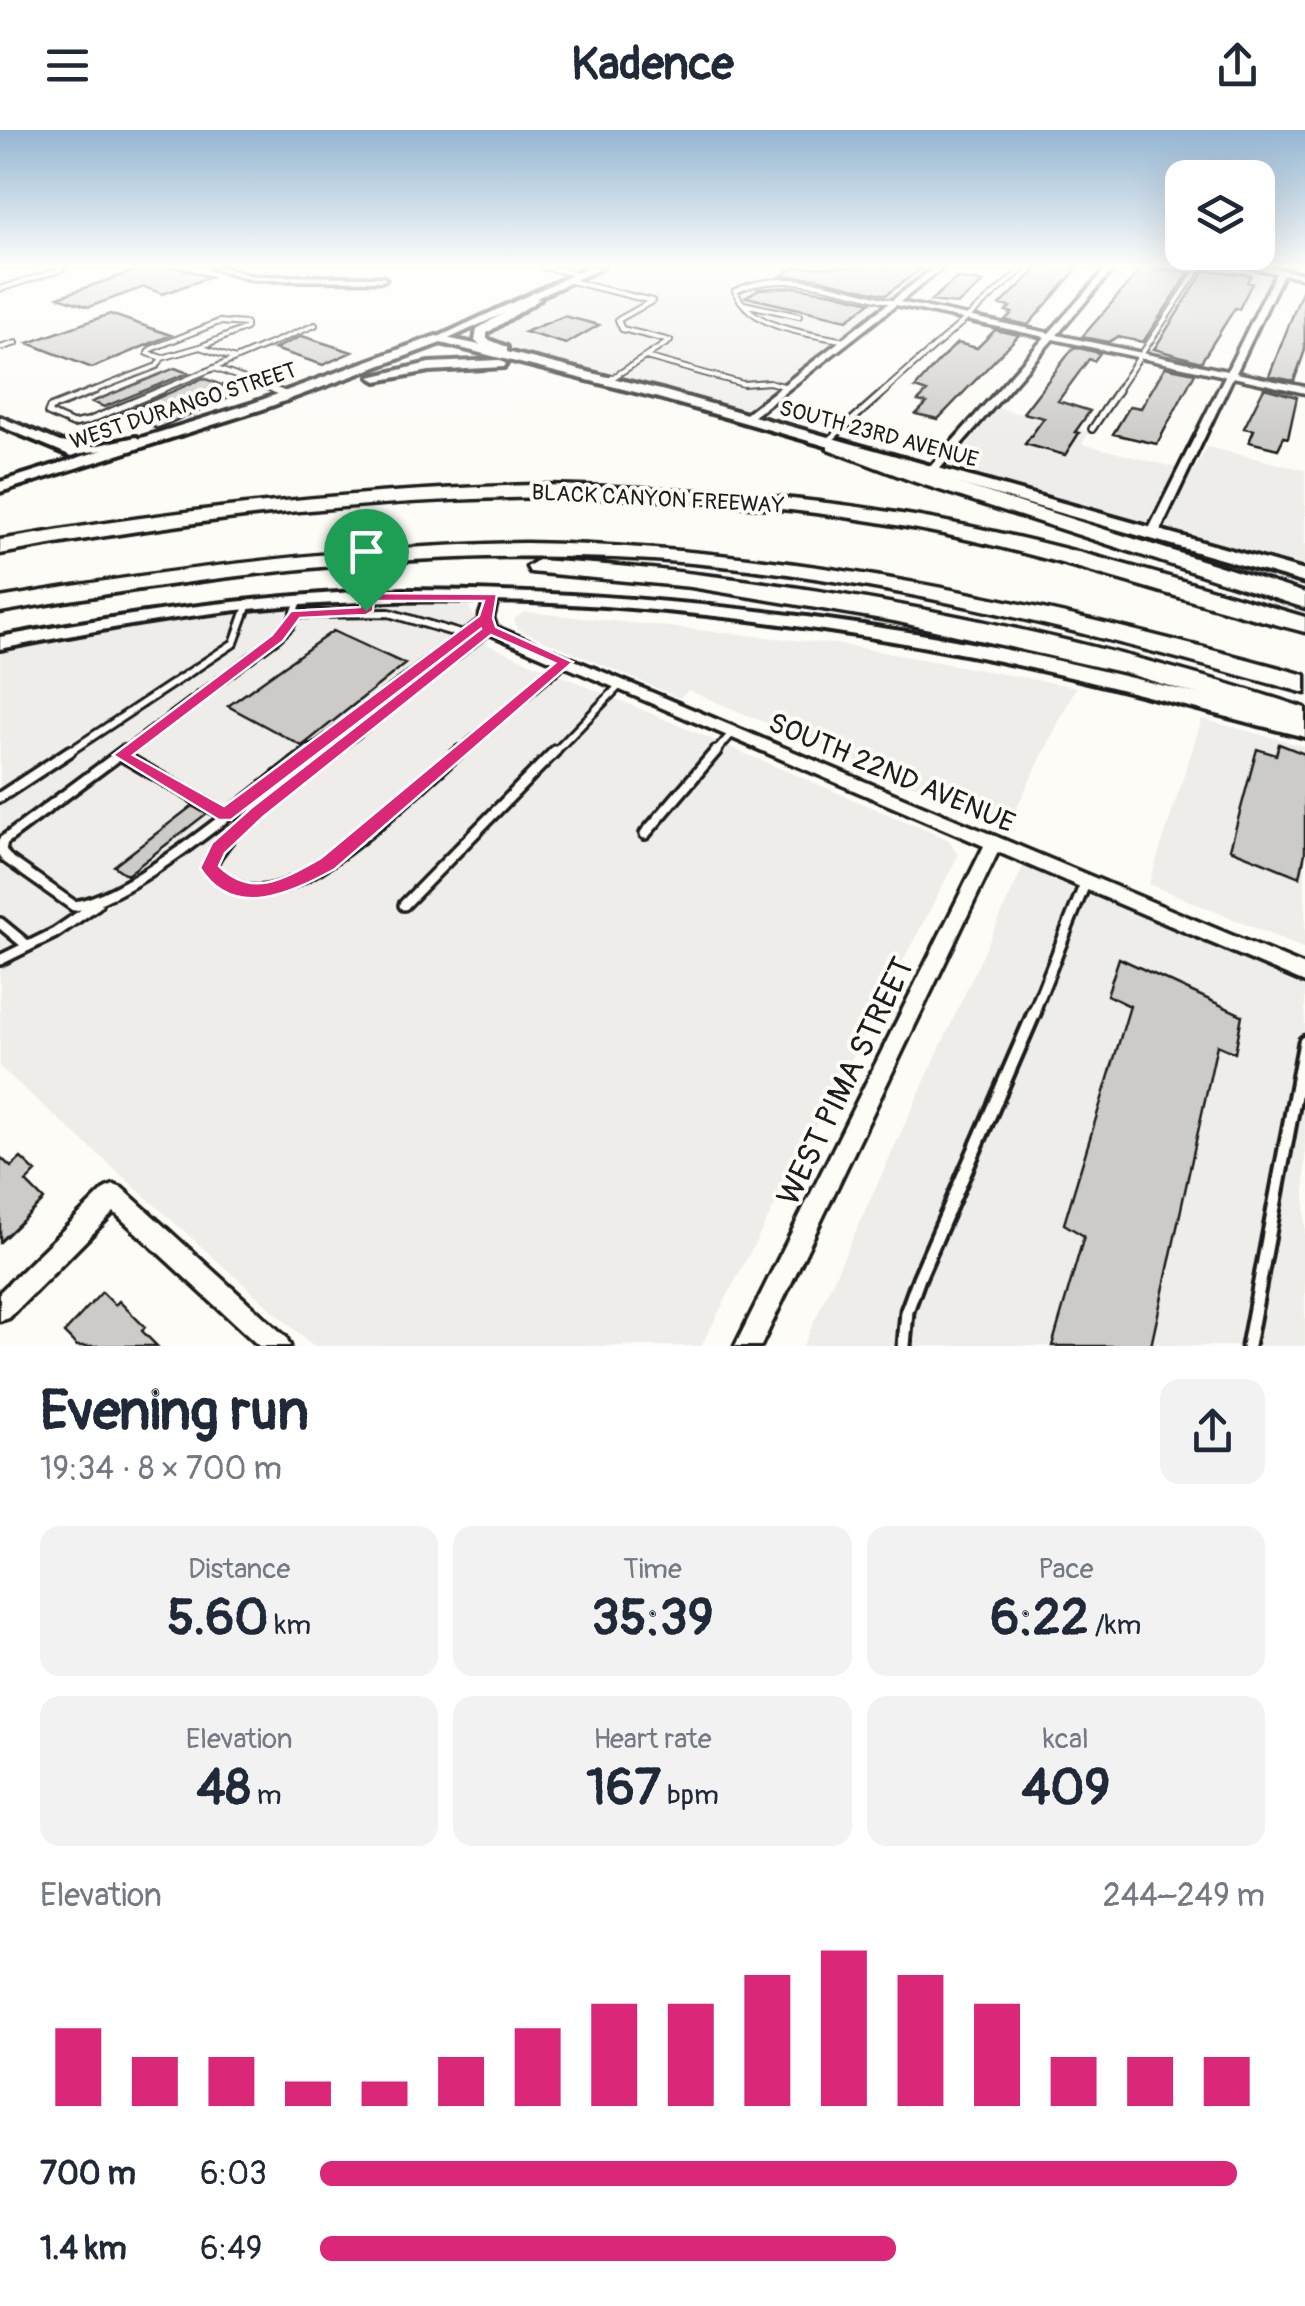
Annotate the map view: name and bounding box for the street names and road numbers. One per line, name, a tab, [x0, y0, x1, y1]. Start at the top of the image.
street label: WEST DURANGO STREET	[67, 356, 300, 456]
street label: SOUTH 23RD AVENUE	[776, 394, 981, 474]
street label: BLACK CANYON FREEWAY	[531, 478, 785, 520]
street label: SOUTH 22ND AVENUE	[763, 706, 1020, 841]
street label: WEST PIMA STREET	[769, 951, 923, 1212]

